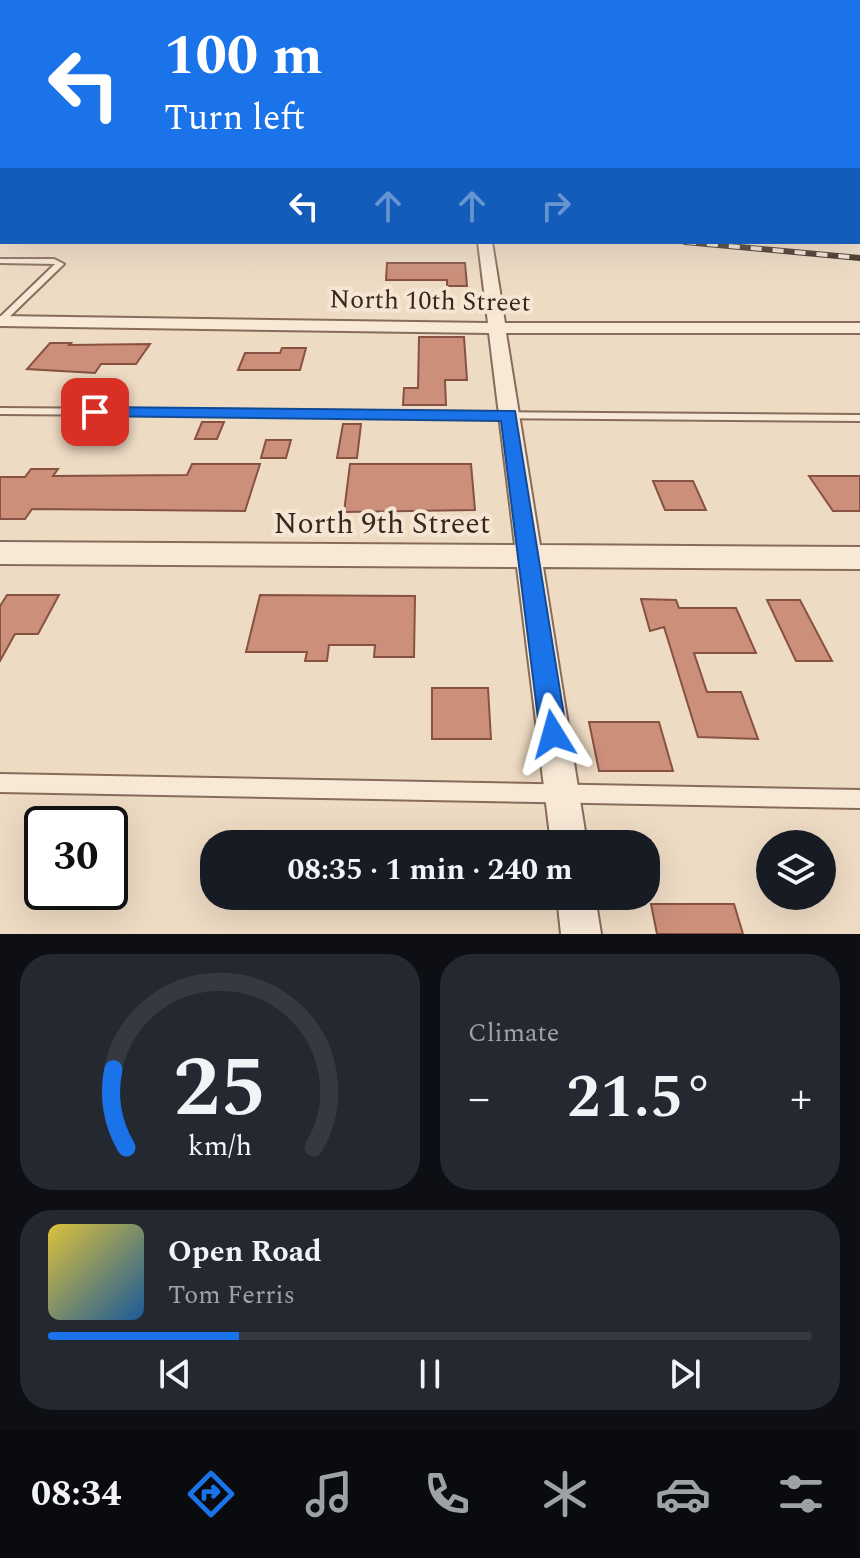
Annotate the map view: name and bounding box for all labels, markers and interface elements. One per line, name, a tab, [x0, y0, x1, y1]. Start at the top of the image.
text: 100 m	[164, 14, 323, 99]
icon: left	[32, 32, 136, 136]
text: Turn left	[164, 91, 305, 146]
icon: left	[282, 184, 326, 228]
icon: ahead	[366, 184, 410, 228]
icon: ahead	[450, 184, 494, 228]
icon: right	[534, 184, 578, 228]
street label: North 10th Street	[329, 279, 531, 323]
pin	[61, 378, 129, 446]
icon: arrive	[73, 390, 117, 434]
street label: North 9th Street	[274, 501, 490, 547]
position arrow	[511, 692, 595, 776]
speed limit sign: 30	[24, 806, 128, 910]
map controls	[756, 830, 836, 910]
button: layers	[756, 830, 836, 910]
text: 08:35 · 1 min · 240 m	[287, 847, 573, 893]
text: Climate	[468, 1013, 559, 1053]
text: 25	[173, 1026, 267, 1153]
text: 21.5°	[566, 1052, 714, 1144]
text: −	[468, 1065, 490, 1132]
text: +	[790, 1065, 812, 1132]
text: km/h	[188, 1125, 252, 1168]
text: Open Road	[168, 1229, 322, 1275]
text: Tom Ferris	[168, 1275, 295, 1315]
icon: previous	[153, 1352, 197, 1396]
icon: pause	[408, 1352, 452, 1396]
icon: next	[663, 1352, 707, 1396]
icon: directions	[183, 1466, 239, 1522]
icon: music	[301, 1466, 357, 1522]
icon: phone	[419, 1466, 475, 1522]
icon: climate	[537, 1466, 593, 1522]
icon: car	[655, 1466, 711, 1522]
icon: filters	[773, 1466, 829, 1522]
text: 08:34	[31, 1467, 121, 1522]

